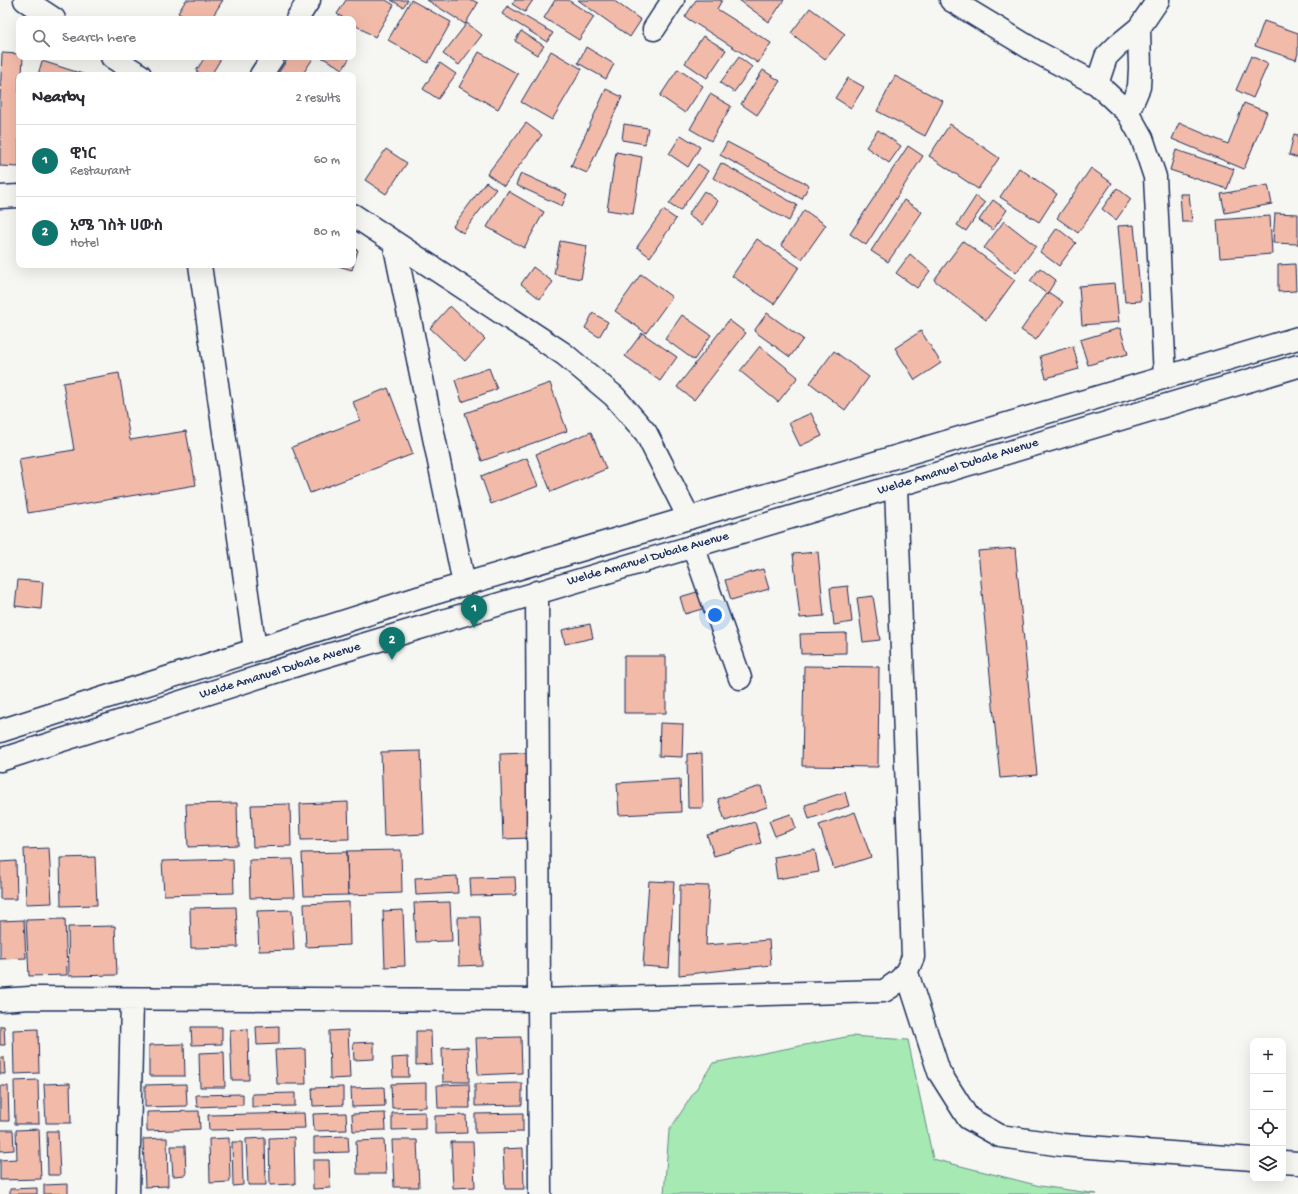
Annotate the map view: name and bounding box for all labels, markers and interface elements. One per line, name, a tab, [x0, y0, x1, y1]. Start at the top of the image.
search box	[16, 16, 356, 60]
icon: search	[30, 27, 52, 49]
text: Search here	[62, 29, 136, 47]
text: Nearby	[32, 88, 85, 108]
text: 2 results	[295, 91, 340, 106]
text: ዊነር	[70, 146, 96, 164]
text: 1	[42, 153, 48, 168]
text: 60 m	[314, 153, 340, 168]
text: Restaurant	[70, 164, 130, 179]
text: አሜ ገስት ሀውስ	[70, 218, 163, 236]
text: 2	[42, 225, 48, 240]
text: 80 m	[313, 225, 340, 240]
text: Hotel	[70, 236, 99, 251]
street label: Welde Amanuel Dubale Avenue	[876, 435, 1041, 499]
street label: Welde Amanuel Dubale Avenue	[565, 529, 731, 589]
pin: 1	[461, 595, 487, 628]
your location	[705, 605, 725, 625]
pin: 2	[379, 627, 405, 660]
street label: Welde Amanuel Dubale Avenue	[198, 639, 363, 703]
map controls	[1250, 1038, 1286, 1182]
button: +	[1250, 1038, 1286, 1074]
button: −	[1250, 1074, 1286, 1110]
button: locate	[1250, 1110, 1286, 1146]
button: layers	[1250, 1146, 1286, 1182]

